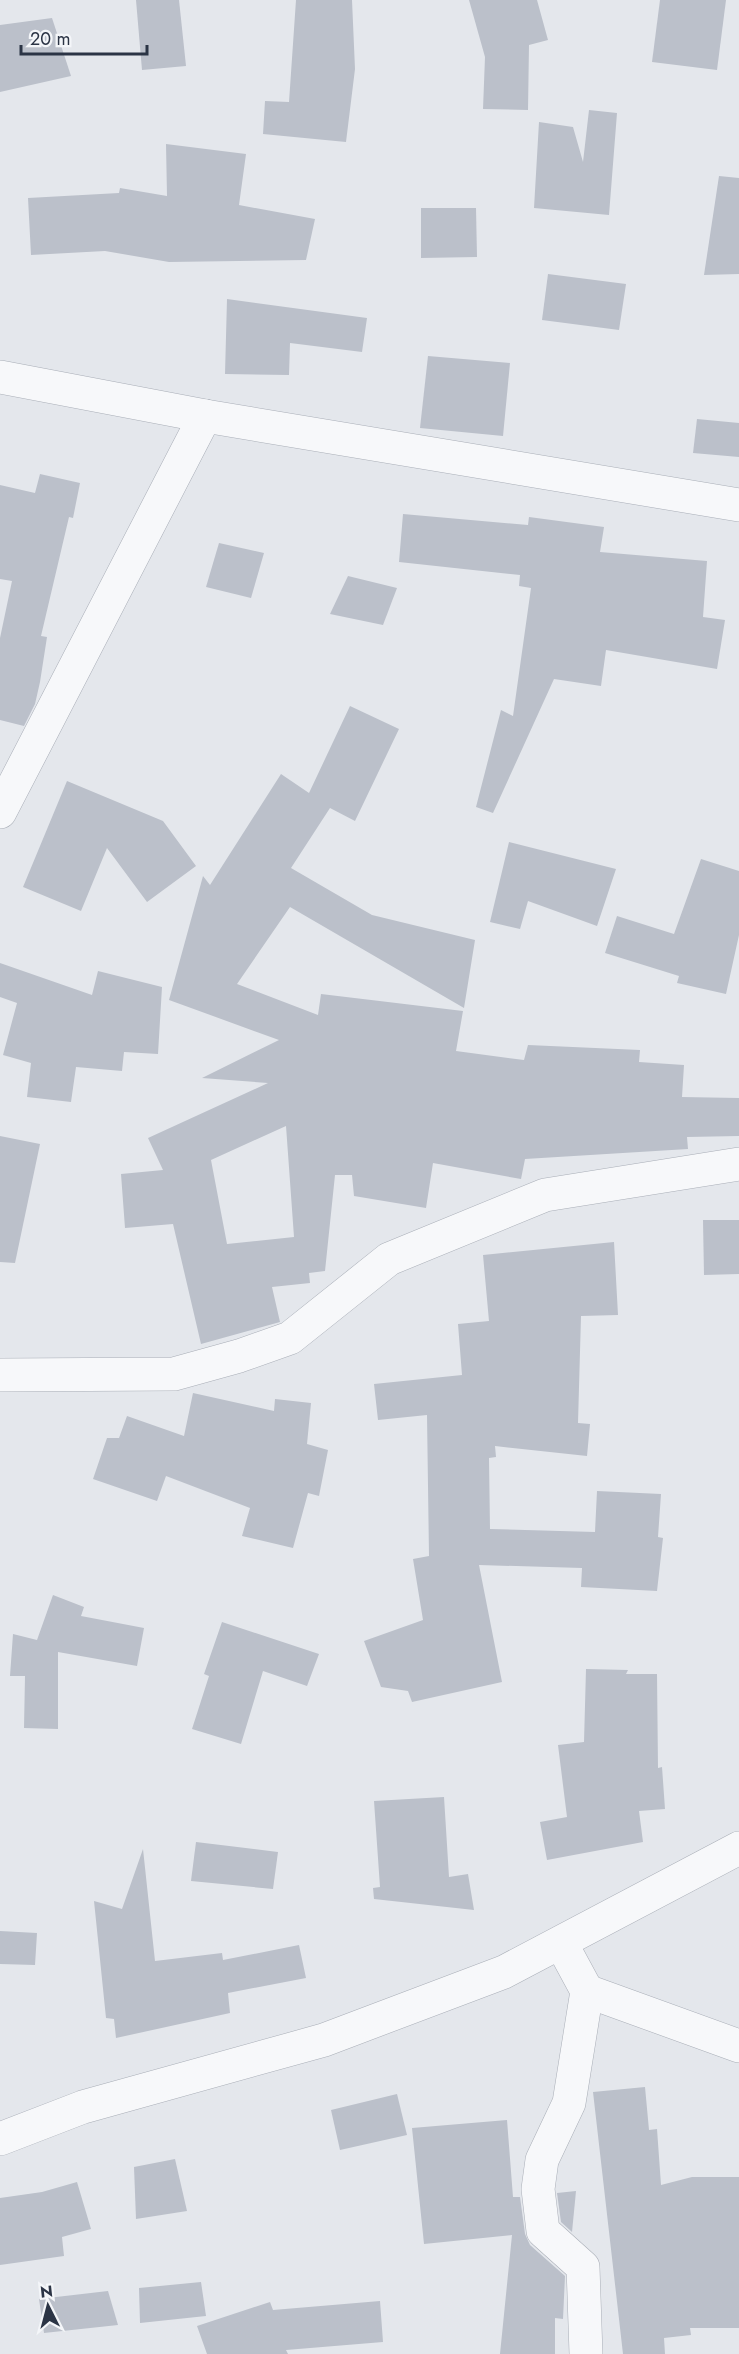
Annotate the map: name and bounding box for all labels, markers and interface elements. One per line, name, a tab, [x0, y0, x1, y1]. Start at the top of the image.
scale bar	[21, 18, 147, 56]
text: 20 m	[30, 26, 70, 52]
north arrow	[18, 2276, 78, 2336]
text: N	[39, 2279, 54, 2304]

